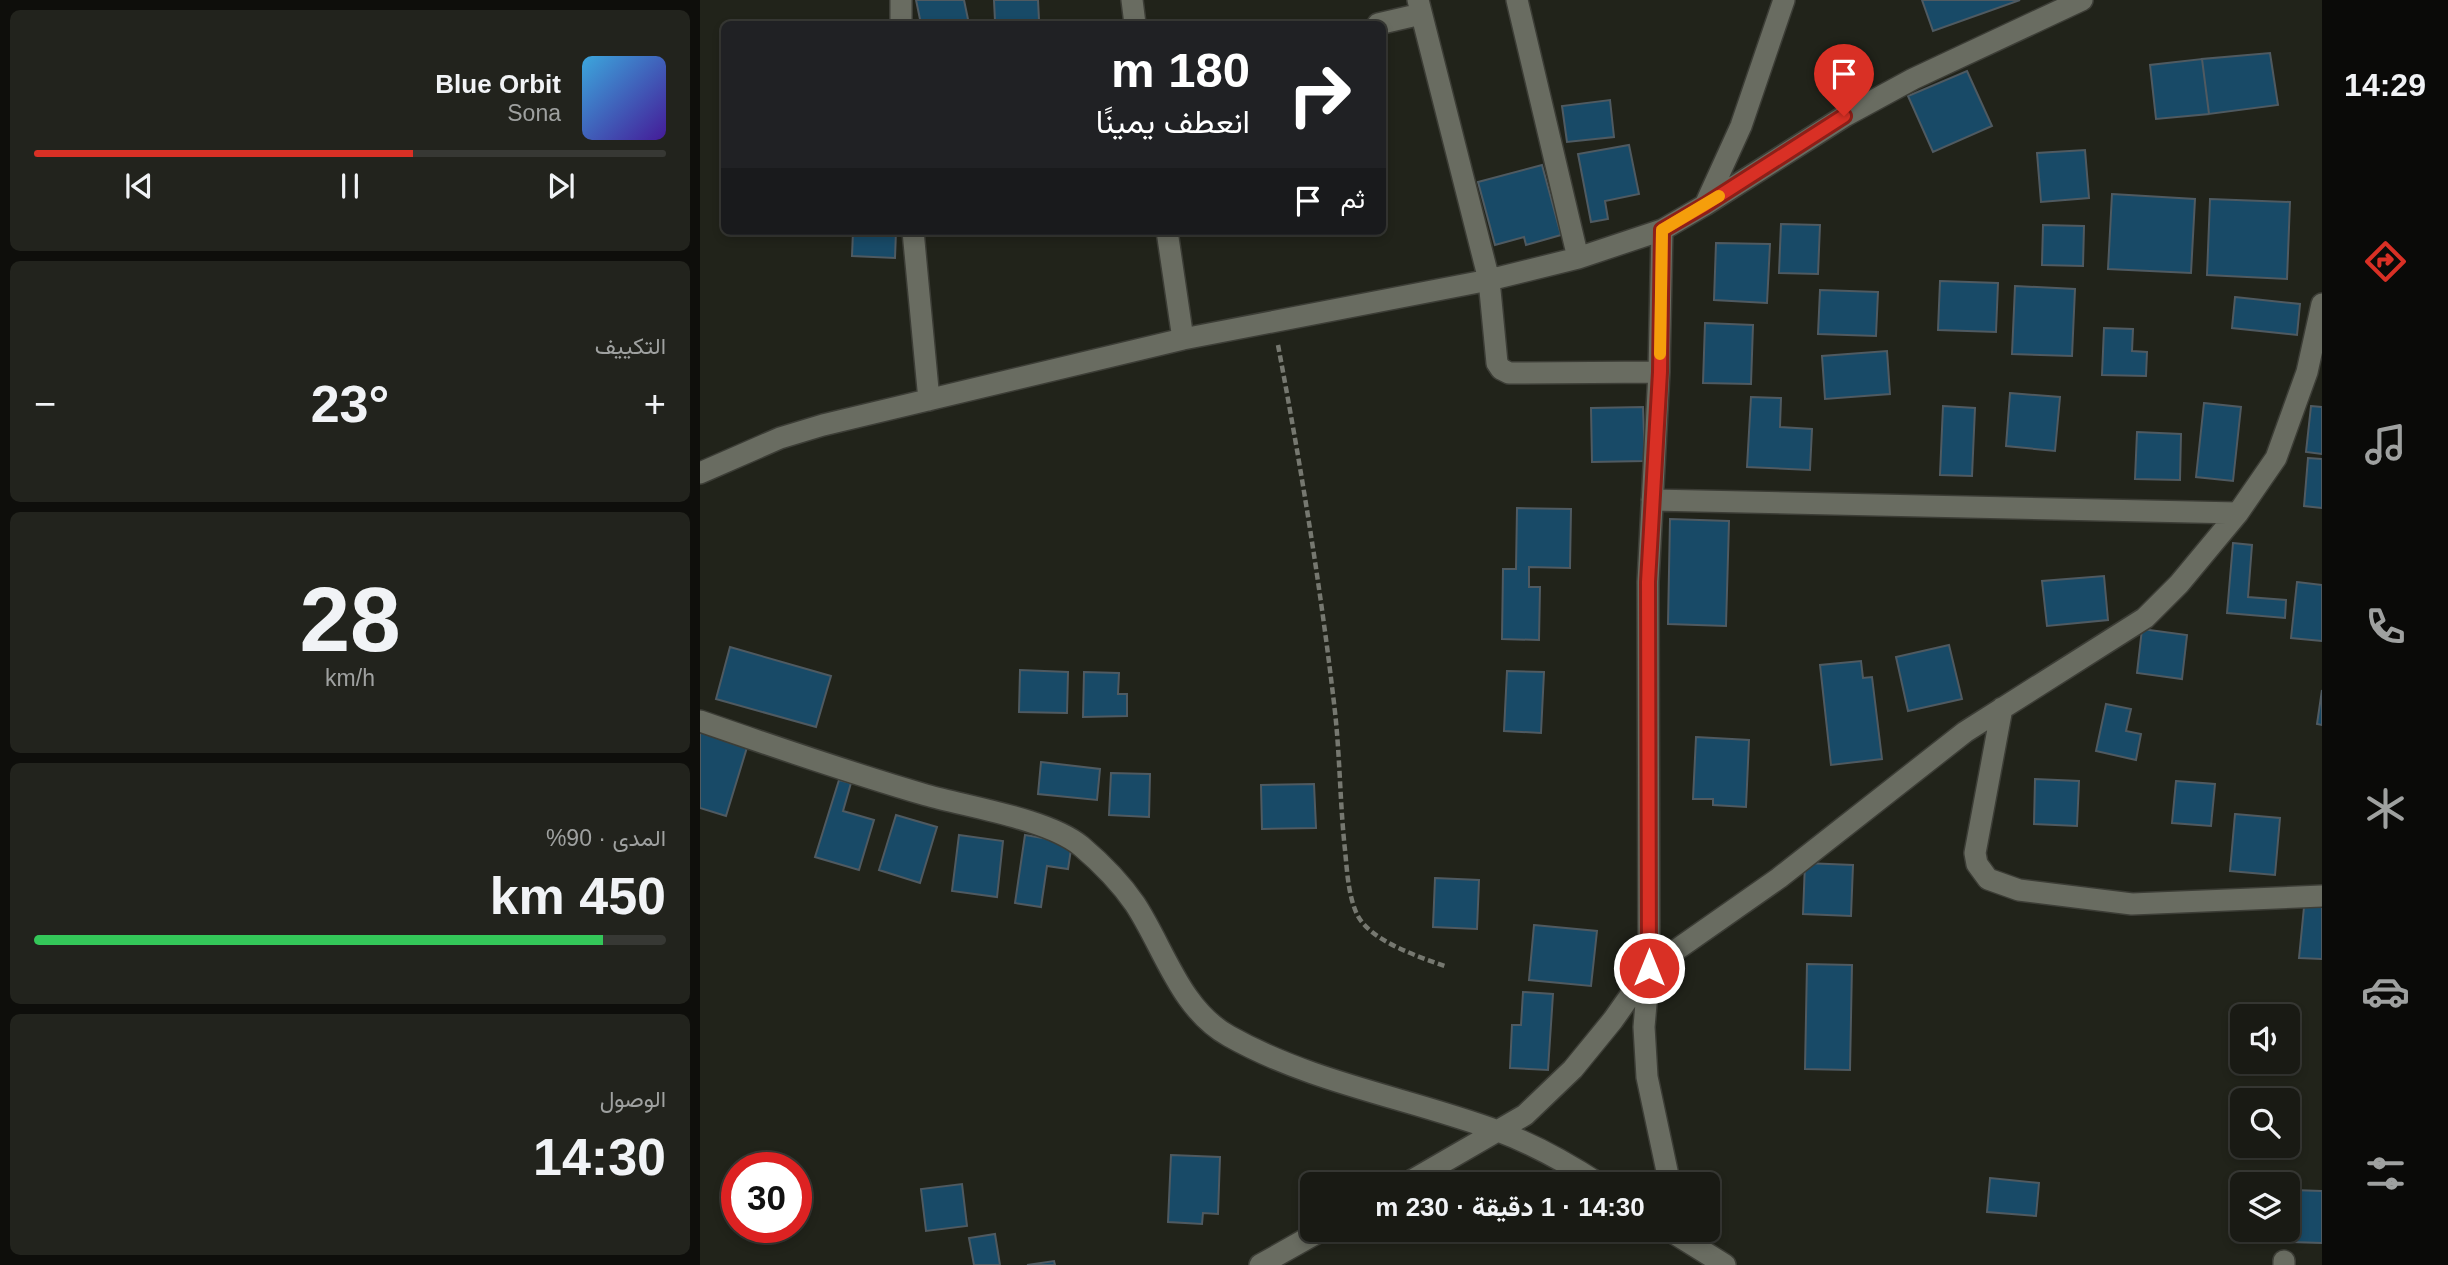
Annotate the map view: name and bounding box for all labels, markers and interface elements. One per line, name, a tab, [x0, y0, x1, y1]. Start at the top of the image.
text: 180 m	[1111, 43, 1250, 97]
pin	[1814, 44, 1874, 116]
icon: right	[1274, 49, 1365, 140]
icon: arrive	[1825, 55, 1863, 93]
text: 14:29	[2344, 67, 2426, 103]
text: Blue Orbit	[435, 69, 561, 99]
text: Sona	[507, 100, 561, 126]
text: انعطف يمينًا	[1096, 104, 1250, 140]
icon: previous	[120, 167, 158, 205]
icon: pause	[331, 167, 369, 205]
icon: next	[542, 167, 580, 205]
icon: arrive	[1289, 182, 1327, 220]
text: ثم	[1341, 184, 1365, 214]
icon: directions	[2361, 237, 2410, 286]
text: التكييف	[595, 333, 666, 359]
text: 23°	[311, 375, 389, 433]
text: −	[34, 383, 56, 425]
text: +	[644, 383, 666, 425]
icon: music	[2361, 420, 2410, 469]
text: 28	[299, 569, 401, 670]
icon: phone	[2361, 602, 2410, 651]
text: km/h	[325, 665, 375, 691]
icon: climate	[2361, 784, 2410, 833]
text: المدى · 90%	[546, 825, 666, 851]
text: 450 km	[490, 867, 666, 925]
position arrow	[1612, 931, 1686, 1005]
icon: car	[2361, 967, 2410, 1016]
map controls	[2230, 1004, 2300, 1242]
button: sound	[2230, 1004, 2300, 1074]
text: الوصول	[600, 1086, 666, 1112]
button: search	[2230, 1088, 2300, 1158]
text: 14:30	[533, 1128, 666, 1186]
icon: filters	[2361, 1149, 2410, 1198]
speed limit sign: 30	[721, 1152, 812, 1243]
button: layers	[2230, 1172, 2300, 1242]
text: 14:30 · 1 دقيقة · 230 m	[1375, 1192, 1645, 1222]

